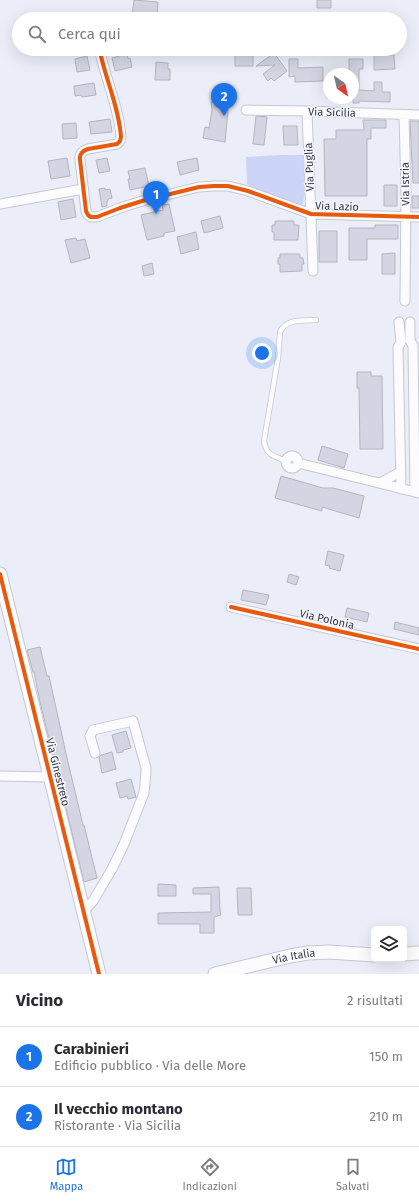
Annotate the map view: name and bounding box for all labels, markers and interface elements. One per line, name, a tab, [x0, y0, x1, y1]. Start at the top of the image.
search box	[12, 12, 407, 56]
icon: search	[26, 23, 48, 45]
text: Cerca qui	[58, 25, 121, 43]
north arrow	[323, 68, 359, 104]
pin: 2	[211, 83, 237, 116]
street label: Via Sicilia	[308, 105, 356, 120]
street label: Via Puglia	[302, 142, 317, 192]
street label: Via Istria	[399, 162, 412, 206]
pin: 1	[143, 181, 169, 214]
street label: Via Lazio	[315, 199, 359, 214]
your location	[252, 343, 272, 363]
street label: Via Polonia	[298, 607, 356, 632]
street label: Via Ginestreto	[43, 737, 72, 808]
map controls	[371, 926, 407, 962]
button: layers	[371, 926, 407, 962]
street label: Via Italia	[271, 947, 316, 967]
text: Vicino	[16, 990, 63, 1011]
text: 2 risultati	[347, 993, 403, 1008]
text: Carabinieri	[54, 1040, 129, 1058]
text: 1	[26, 1049, 32, 1064]
text: 150 m	[369, 1049, 403, 1064]
text: Edificio pubblico · Via delle More	[54, 1058, 246, 1073]
text: Il vecchio montano	[54, 1100, 183, 1118]
text: 2	[26, 1109, 32, 1124]
text: 210 m	[369, 1109, 403, 1124]
text: Ristorante · Via Sicilia	[54, 1118, 181, 1133]
tab: Mappa	[50, 1156, 83, 1193]
tab: Indicazioni	[182, 1156, 237, 1193]
tab: Salvati	[336, 1156, 369, 1193]

